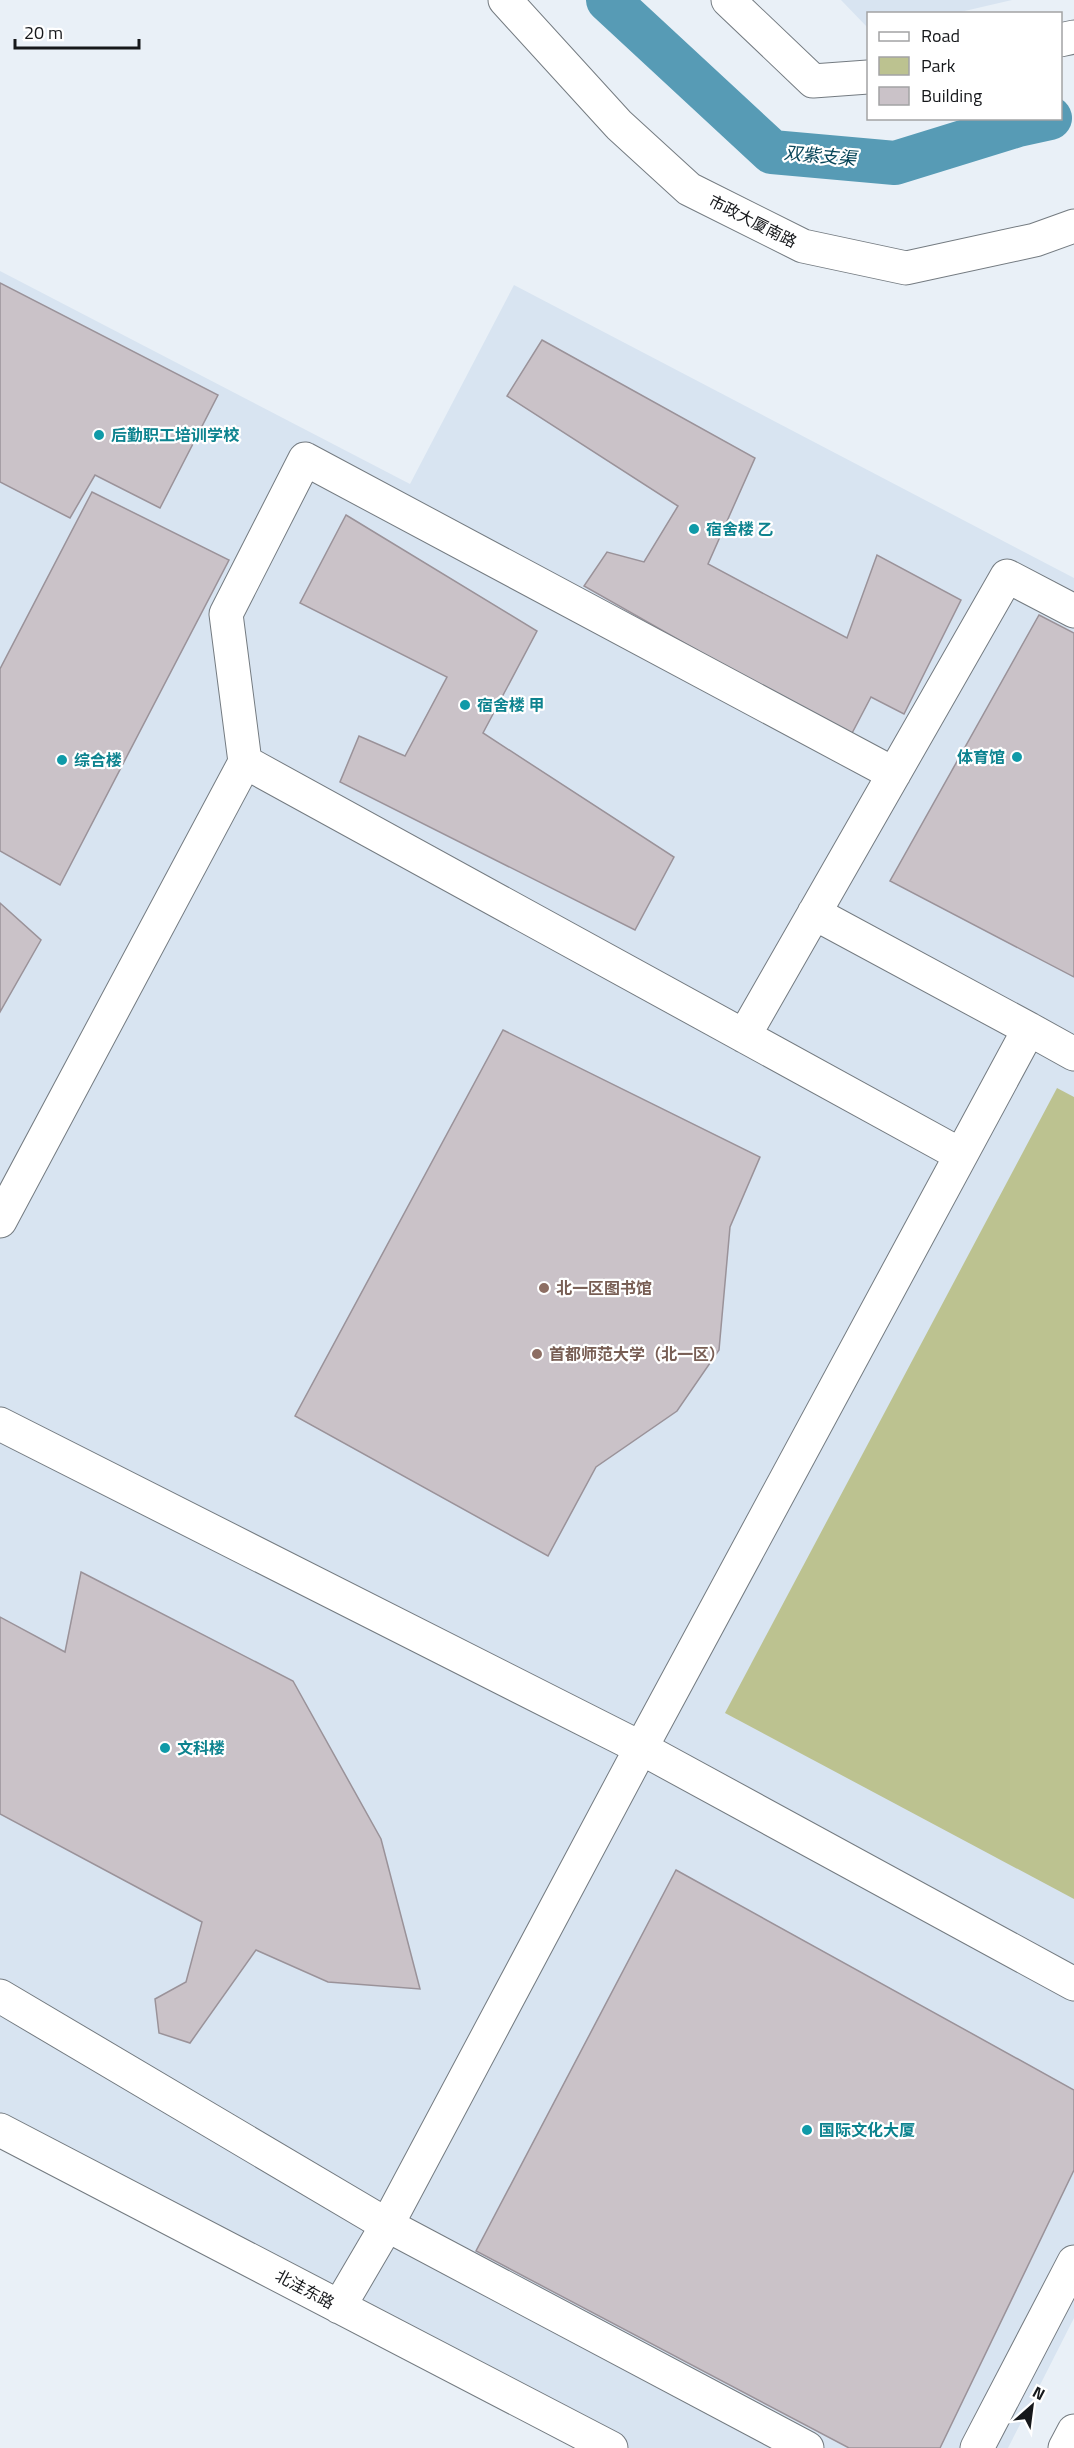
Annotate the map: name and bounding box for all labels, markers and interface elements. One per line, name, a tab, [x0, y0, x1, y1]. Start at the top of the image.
scale bar	[15, 12, 140, 50]
legend	[867, 12, 1062, 120]
text: 20 m	[24, 19, 63, 46]
text: Road	[921, 22, 960, 49]
text: Park	[921, 52, 956, 79]
text: Building	[921, 82, 982, 109]
water label: 双紫支渠	[783, 139, 860, 172]
street label: 市政大厦南路	[705, 189, 801, 253]
place label: 后勤职工培训学校	[111, 423, 240, 447]
marker: 后勤职工培训学校	[92, 428, 106, 442]
place label: 宿舍楼 乙	[706, 517, 774, 541]
marker: 宿舍楼 乙	[687, 522, 701, 536]
place label: 宿舍楼 甲	[477, 693, 545, 717]
marker: 宿舍楼 甲	[458, 698, 472, 712]
place label: 体育馆	[957, 745, 1005, 769]
place label: 综合楼	[74, 748, 122, 772]
marker: 体育馆	[1010, 750, 1024, 764]
marker: 综合楼	[55, 753, 69, 767]
place label: 北一区图书馆	[556, 1276, 652, 1300]
marker: 北一区图书馆	[537, 1281, 551, 1295]
place label: 首都师范大学（北一区）	[549, 1342, 725, 1366]
marker: 首都师范大学（北一区）	[530, 1347, 544, 1361]
place label: 文科楼	[177, 1736, 225, 1760]
marker: 文科楼	[158, 1741, 172, 1755]
place label: 国际文化大厦	[819, 2118, 915, 2142]
marker: 国际文化大厦	[800, 2123, 814, 2137]
street label: 北洼东路	[271, 2263, 339, 2315]
north arrow	[1002, 2376, 1062, 2436]
text: N	[1029, 2380, 1050, 2406]

